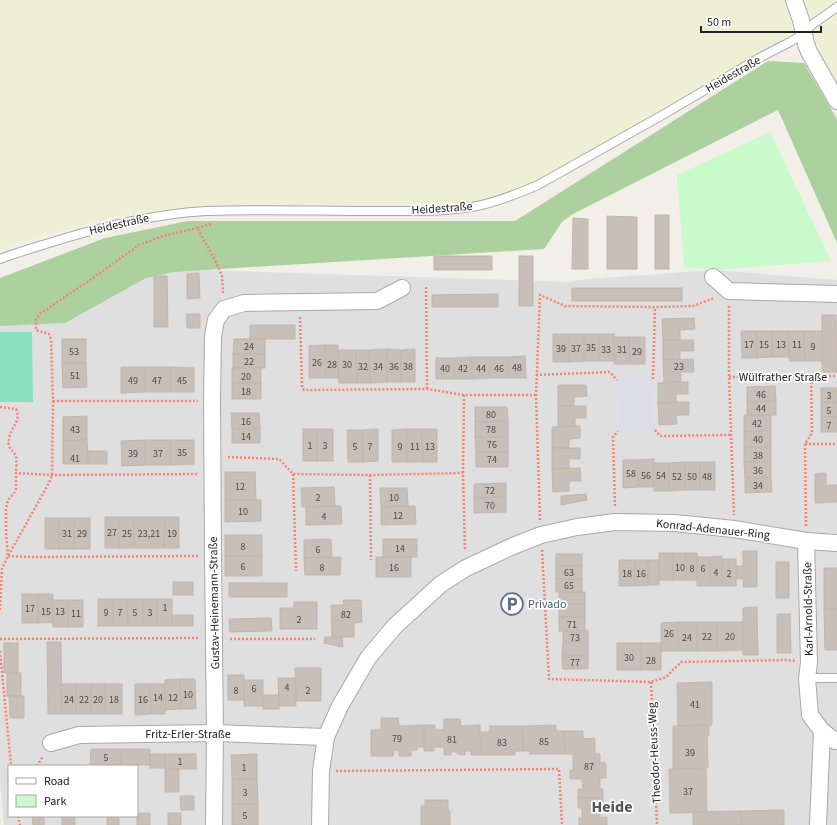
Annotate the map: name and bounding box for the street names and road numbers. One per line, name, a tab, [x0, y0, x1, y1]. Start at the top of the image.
street label: Heidestraße	[703, 52, 764, 97]
street label: Heidestraße	[411, 198, 473, 219]
street label: Heidestraße	[87, 209, 151, 240]
street label: Wülfrather Straße	[739, 369, 827, 386]
street label: Konrad-Adenauer-Ring	[655, 515, 771, 544]
street label: Gustav-Heinemann-Straße	[205, 536, 224, 669]
street label: Karl-Arnold-Straße	[799, 562, 818, 656]
street label: Theodor-Heuss-Weg	[643, 702, 666, 804]
street label: Fritz-Erler-Straße	[145, 726, 231, 743]

